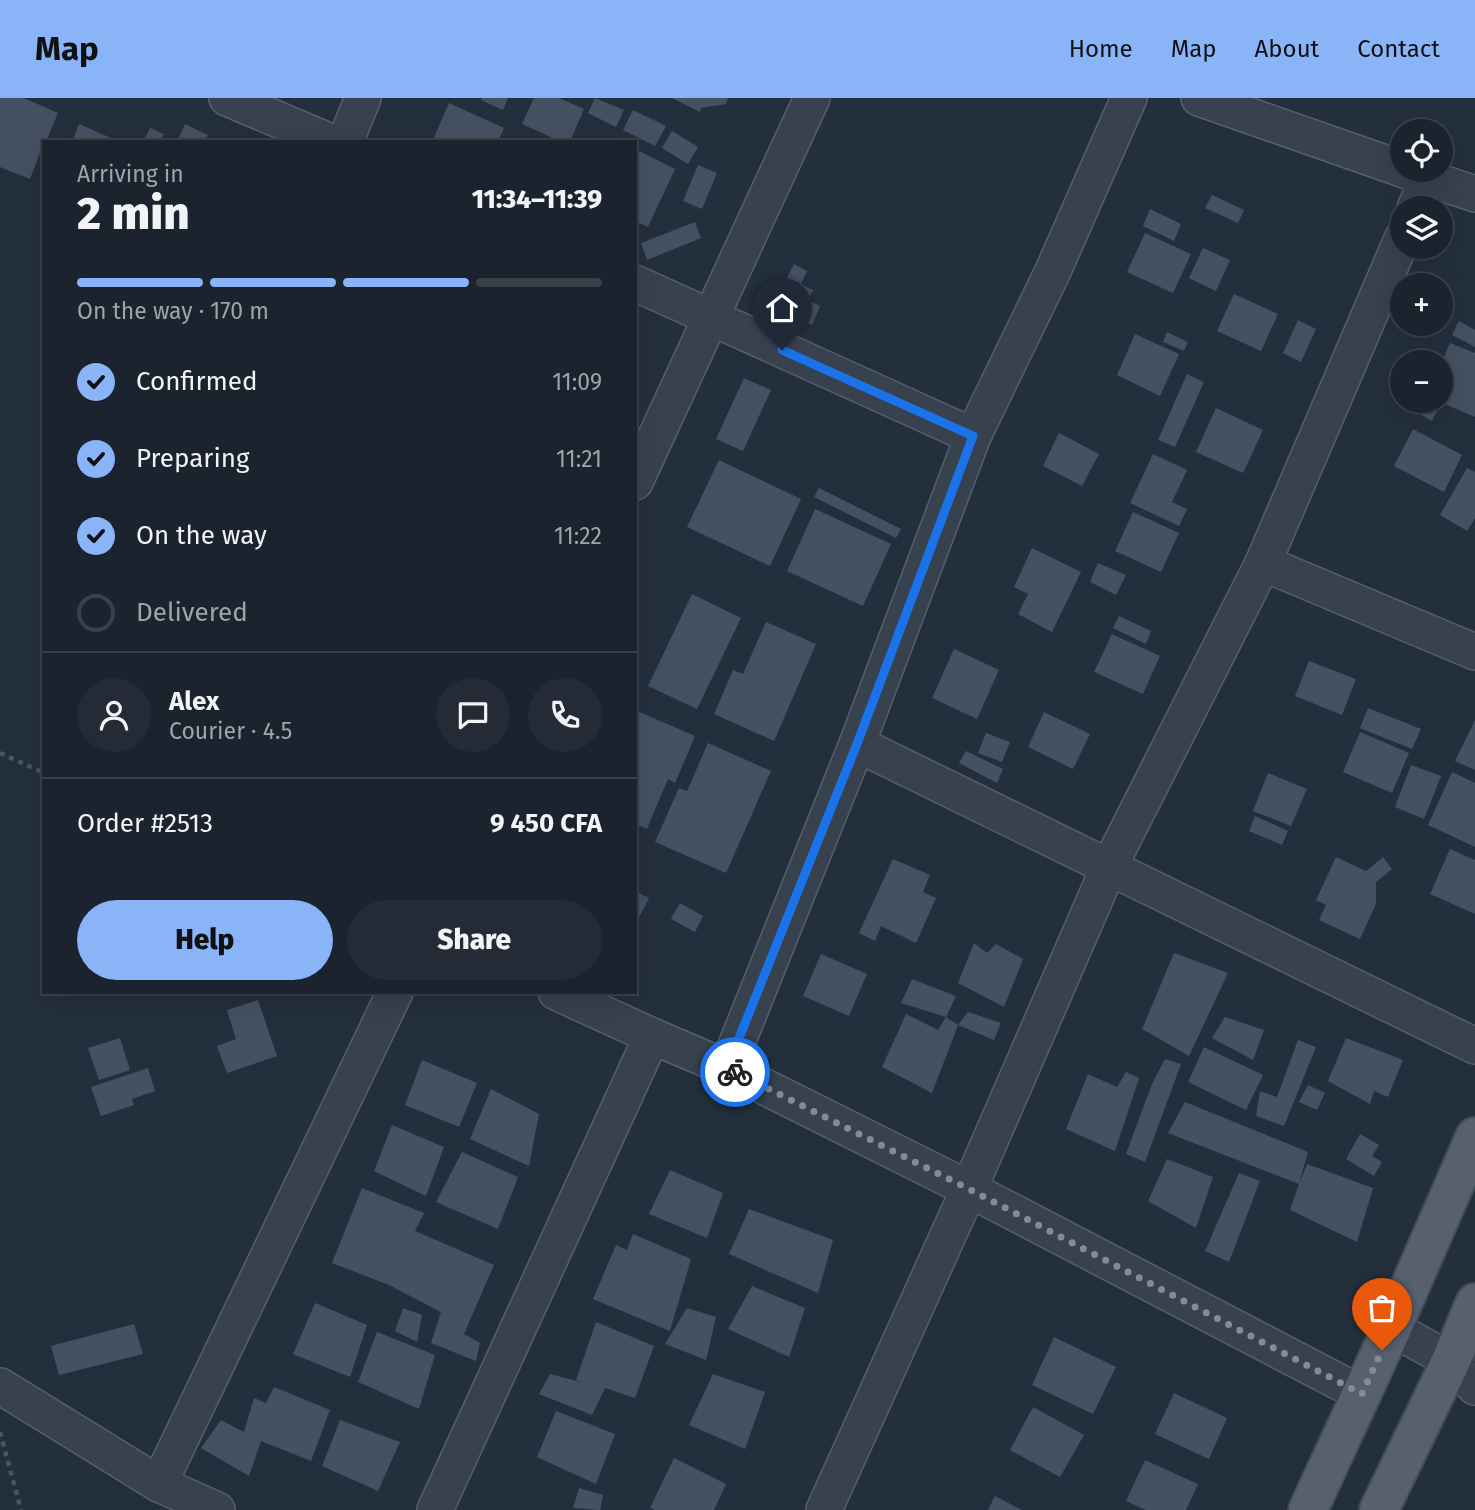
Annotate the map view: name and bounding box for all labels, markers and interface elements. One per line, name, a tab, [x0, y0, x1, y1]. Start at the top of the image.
text: Map	[35, 29, 99, 69]
text: Home	[1069, 35, 1133, 63]
text: Map	[1171, 35, 1217, 63]
text: About	[1255, 35, 1319, 63]
text: Contact	[1357, 35, 1440, 63]
map controls	[1390, 119, 1453, 413]
button: locate	[1390, 119, 1453, 182]
text: Arriving in	[77, 160, 184, 188]
text: 11:34–11:39	[472, 184, 602, 215]
text: 2 min	[77, 186, 190, 241]
button: layers	[1390, 196, 1453, 259]
button: +	[1390, 273, 1453, 336]
pin	[752, 278, 812, 350]
icon: home	[763, 289, 801, 327]
text: On the way · 170 m	[77, 297, 269, 325]
button: −	[1390, 350, 1453, 413]
icon: check	[77, 363, 115, 401]
text: Confirmed	[136, 366, 257, 397]
text: 11:09	[552, 368, 602, 396]
icon: check	[77, 440, 115, 478]
text: Preparing	[136, 443, 249, 474]
text: 11:21	[556, 445, 602, 473]
icon: check	[77, 517, 115, 555]
text: On the way	[136, 520, 267, 551]
text: 11:22	[554, 522, 602, 550]
text: Delivered	[136, 597, 248, 628]
button: person	[77, 678, 151, 752]
button: chat	[436, 678, 510, 752]
button: phone	[528, 678, 602, 752]
text: Alex	[169, 686, 219, 717]
text: Courier · 4.5	[169, 717, 292, 745]
text: Order #2513	[77, 808, 213, 839]
text: 9 450 CFA	[490, 808, 602, 839]
button: Help	[77, 900, 333, 980]
button: Share	[347, 900, 602, 980]
courier	[700, 1037, 770, 1107]
icon: bike	[716, 1053, 754, 1091]
pin	[1352, 1278, 1412, 1350]
icon: bag	[1363, 1289, 1401, 1327]

